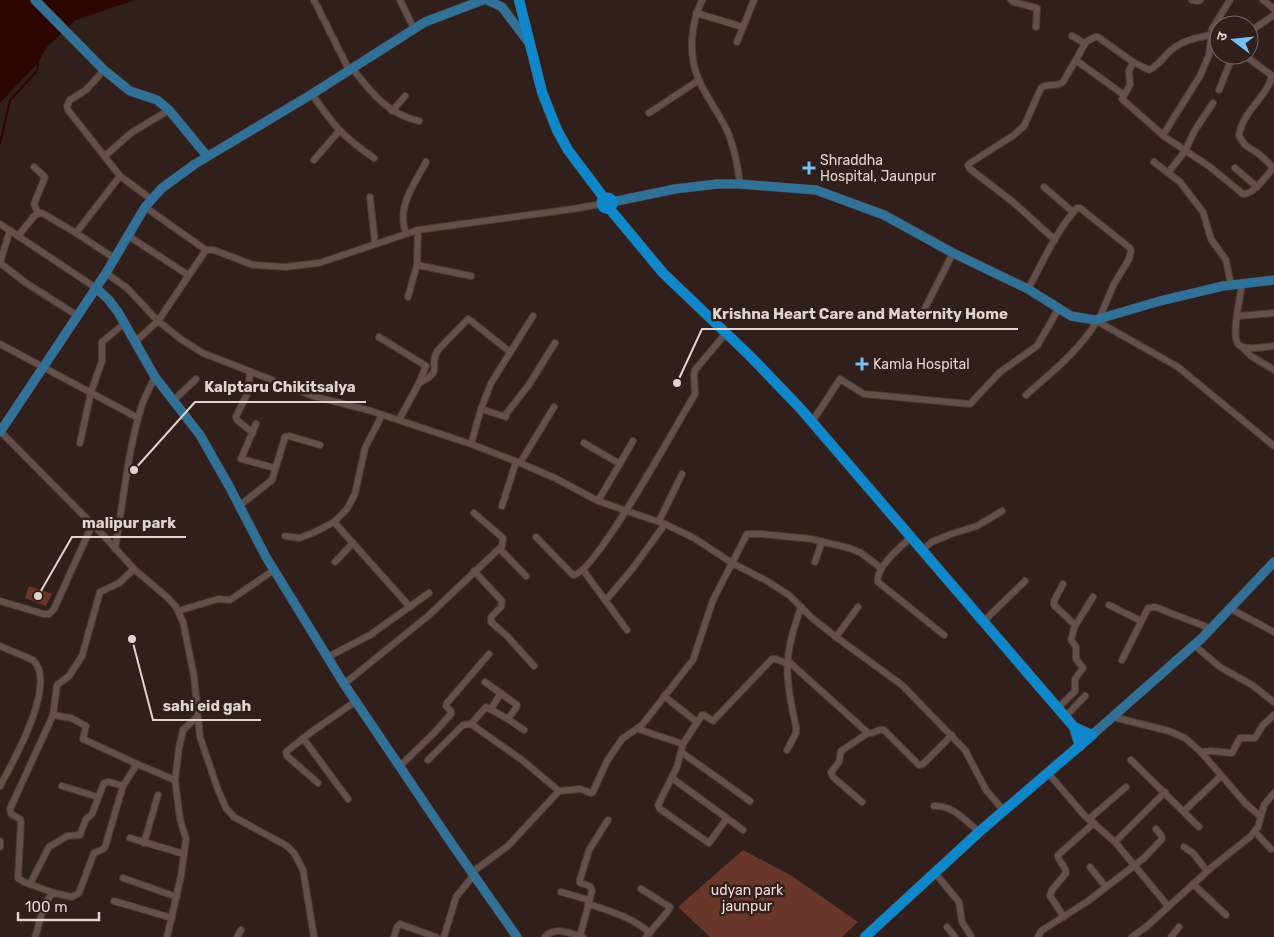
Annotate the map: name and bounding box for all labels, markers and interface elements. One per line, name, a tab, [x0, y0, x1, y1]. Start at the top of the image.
north arrow	[1209, 15, 1259, 65]
text: उ	[1213, 30, 1232, 43]
place label: Shraddha Hospital, Jaunpur	[820, 152, 937, 185]
marker: Shraddha Hospital, Jaunpur	[802, 161, 816, 175]
callout: Krishna Heart Care and Maternity Home	[702, 299, 1018, 329]
text: Krishna Heart Care and Maternity Home	[712, 305, 1008, 323]
place label: Kamla Hospital	[873, 356, 970, 373]
marker: Kamla Hospital	[855, 357, 869, 371]
callout: Kalptaru Chikitsalya	[195, 372, 366, 402]
text: Kalptaru Chikitsalya	[204, 378, 356, 396]
callout: malipur park	[72, 507, 186, 537]
text: malipur park	[82, 514, 176, 532]
callout: sahi eid gah	[153, 690, 261, 720]
text: sahi eid gah	[163, 697, 251, 715]
park label: udyan park jaunpur	[711, 882, 784, 915]
scale bar	[18, 890, 99, 922]
text: 100 m	[25, 898, 67, 916]

